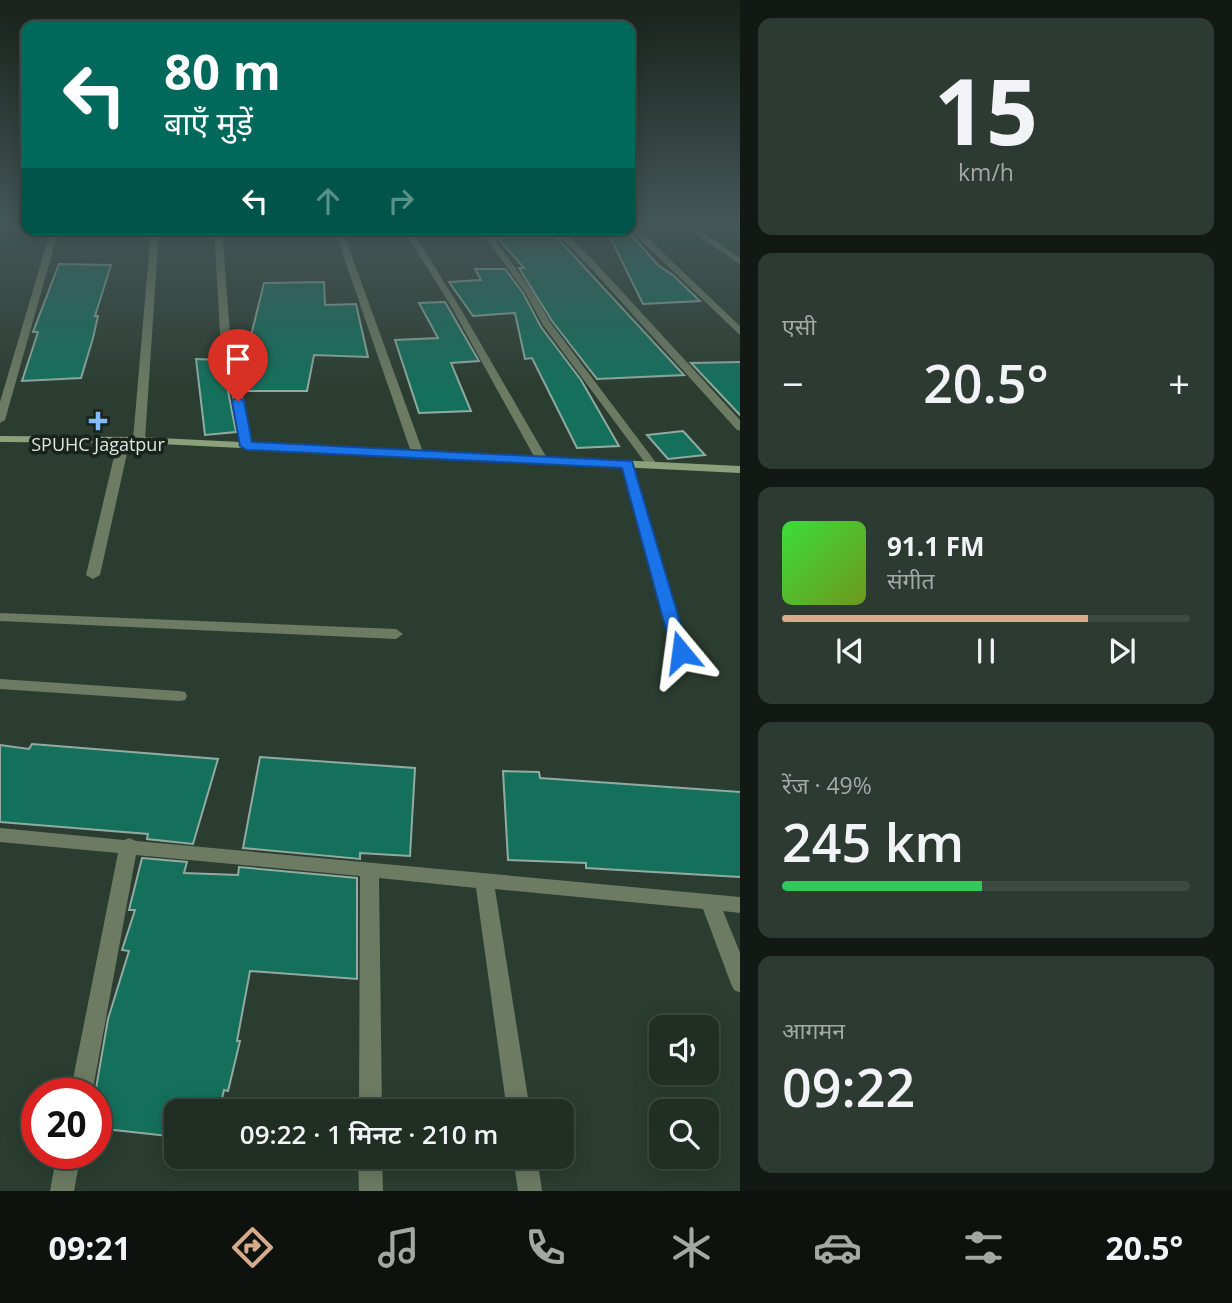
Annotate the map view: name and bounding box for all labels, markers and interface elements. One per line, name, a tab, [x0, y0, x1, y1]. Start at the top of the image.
text: 80 m	[164, 38, 281, 104]
text: 15	[934, 48, 1038, 172]
icon: left	[49, 49, 140, 140]
text: बाएँ मुड़ें	[164, 101, 253, 144]
text: km/h	[958, 156, 1014, 188]
icon: left	[236, 182, 274, 220]
icon: ahead	[309, 182, 347, 220]
icon: right	[382, 182, 420, 220]
text: एसी	[782, 310, 816, 342]
pin	[208, 329, 268, 401]
icon: arrive	[219, 340, 257, 378]
text: 20.5°	[923, 347, 1049, 418]
text: −	[782, 357, 804, 409]
text: +	[1168, 357, 1190, 409]
marker: SPUHC Jagatpur	[88, 411, 108, 431]
place label: SPUHC Jagatpur	[31, 432, 165, 456]
text: 91.1 FM	[887, 528, 985, 564]
text: संगीत	[887, 564, 935, 596]
position arrow	[644, 615, 718, 689]
icon: previous	[831, 632, 869, 670]
icon: pause	[967, 632, 1005, 670]
icon: next	[1103, 632, 1141, 670]
text: रेंज · 49%	[782, 769, 872, 801]
text: 245 km	[782, 806, 964, 877]
text: आगमन	[782, 1014, 845, 1046]
map controls	[649, 1015, 719, 1169]
button: sound	[649, 1015, 719, 1085]
text: 09:22	[782, 1051, 915, 1122]
speed limit sign: 20	[21, 1078, 112, 1169]
button: search	[649, 1099, 719, 1169]
text: 09:22 · 1 मिनट · 210 m	[240, 1116, 498, 1152]
icon: directions	[228, 1223, 277, 1272]
icon: music	[374, 1223, 423, 1272]
icon: phone	[521, 1223, 570, 1272]
icon: climate	[667, 1223, 716, 1272]
icon: car	[813, 1223, 862, 1272]
icon: filters	[959, 1223, 1008, 1272]
text: 09:21	[49, 1226, 131, 1269]
text: 20.5°	[1106, 1226, 1183, 1269]

